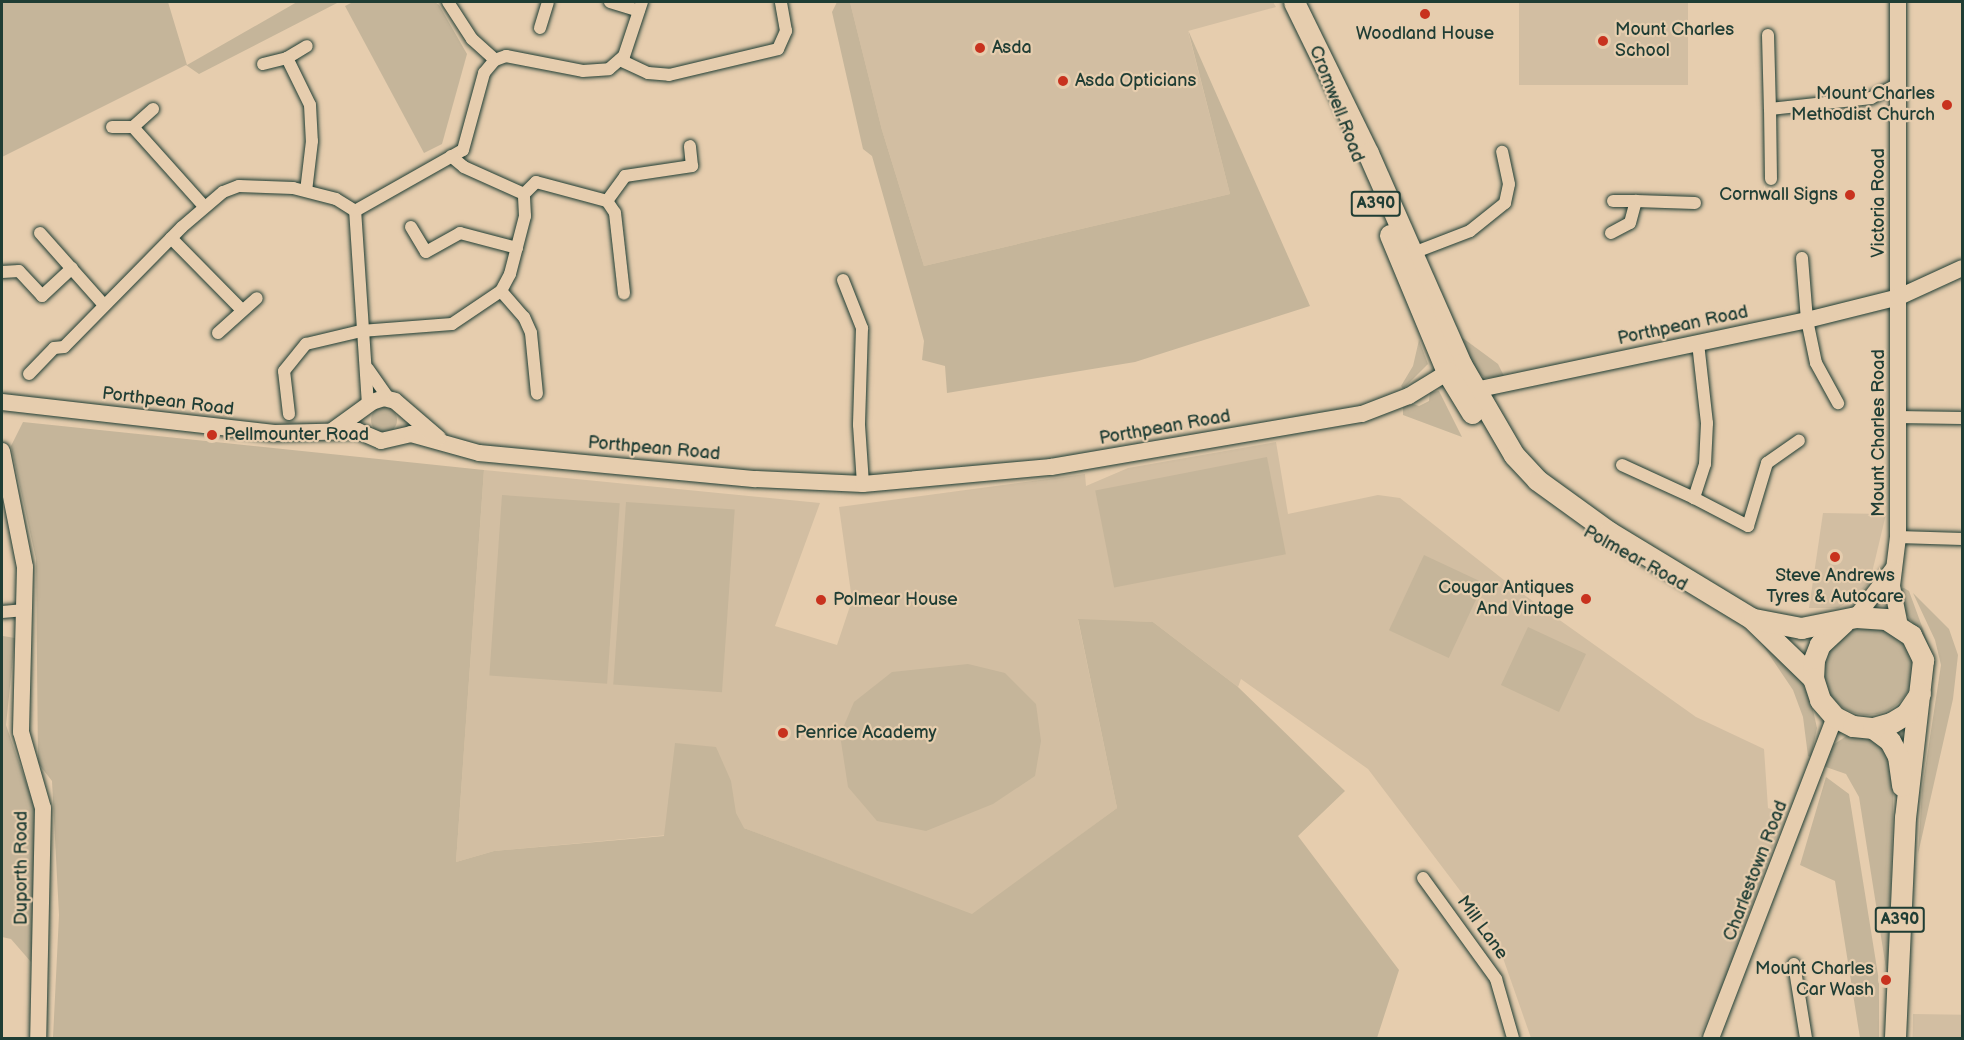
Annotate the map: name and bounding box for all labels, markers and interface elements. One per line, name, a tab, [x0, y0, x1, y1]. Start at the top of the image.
marker: Woodland House	[1418, 7, 1432, 21]
place label: Mount Charles School	[1615, 20, 1734, 63]
place label: Woodland House	[1356, 23, 1494, 45]
marker: Mount Charles School	[1596, 34, 1610, 48]
place label: Asda	[992, 37, 1032, 59]
marker: Asda	[973, 41, 987, 55]
street label: Cromwell Road	[1304, 43, 1368, 165]
place label: Asda Opticians	[1075, 70, 1196, 92]
marker: Asda Opticians	[1056, 74, 1070, 88]
place label: Mount Charles Methodist Church	[1791, 84, 1935, 127]
marker: Mount Charles Methodist Church	[1940, 98, 1954, 112]
street label: Victoria Road	[1868, 148, 1890, 258]
place label: Cornwall Signs	[1719, 184, 1838, 206]
marker: Cornwall Signs	[1843, 188, 1857, 202]
road number: A390	[1350, 191, 1402, 217]
street label: Porthpean Road	[1616, 302, 1750, 350]
street label: Mount Charles Road	[1868, 349, 1890, 517]
street label: Porthpean Road	[101, 383, 235, 421]
street label: Porthpean Road	[1098, 406, 1232, 450]
place label: Pellmounter Road	[224, 424, 369, 446]
marker: Pellmounter Road	[205, 428, 219, 442]
street label: Porthpean Road	[587, 432, 721, 466]
street label: Polmear Road	[1579, 522, 1691, 596]
marker: Steve Andrews Tyres & Autocare	[1828, 550, 1842, 564]
place label: Steve Andrews Tyres & Autocare	[1766, 566, 1904, 608]
place label: Cougar Antiques And Vintage	[1438, 578, 1574, 620]
place label: Polmear House	[833, 589, 958, 611]
marker: Cougar Antiques And Vintage	[1579, 592, 1593, 606]
marker: Polmear House	[814, 593, 828, 607]
place label: Penrice Academy	[795, 722, 937, 744]
marker: Penrice Academy	[776, 726, 790, 740]
street label: Charlestown Road	[1719, 798, 1793, 944]
street label: Duporth Road	[11, 811, 33, 925]
street label: Mill Lane	[1452, 892, 1512, 964]
road number: A390	[1874, 907, 1926, 933]
place label: Mount Charles Car Wash	[1755, 959, 1874, 1002]
marker: Mount Charles Car Wash	[1879, 973, 1893, 987]

